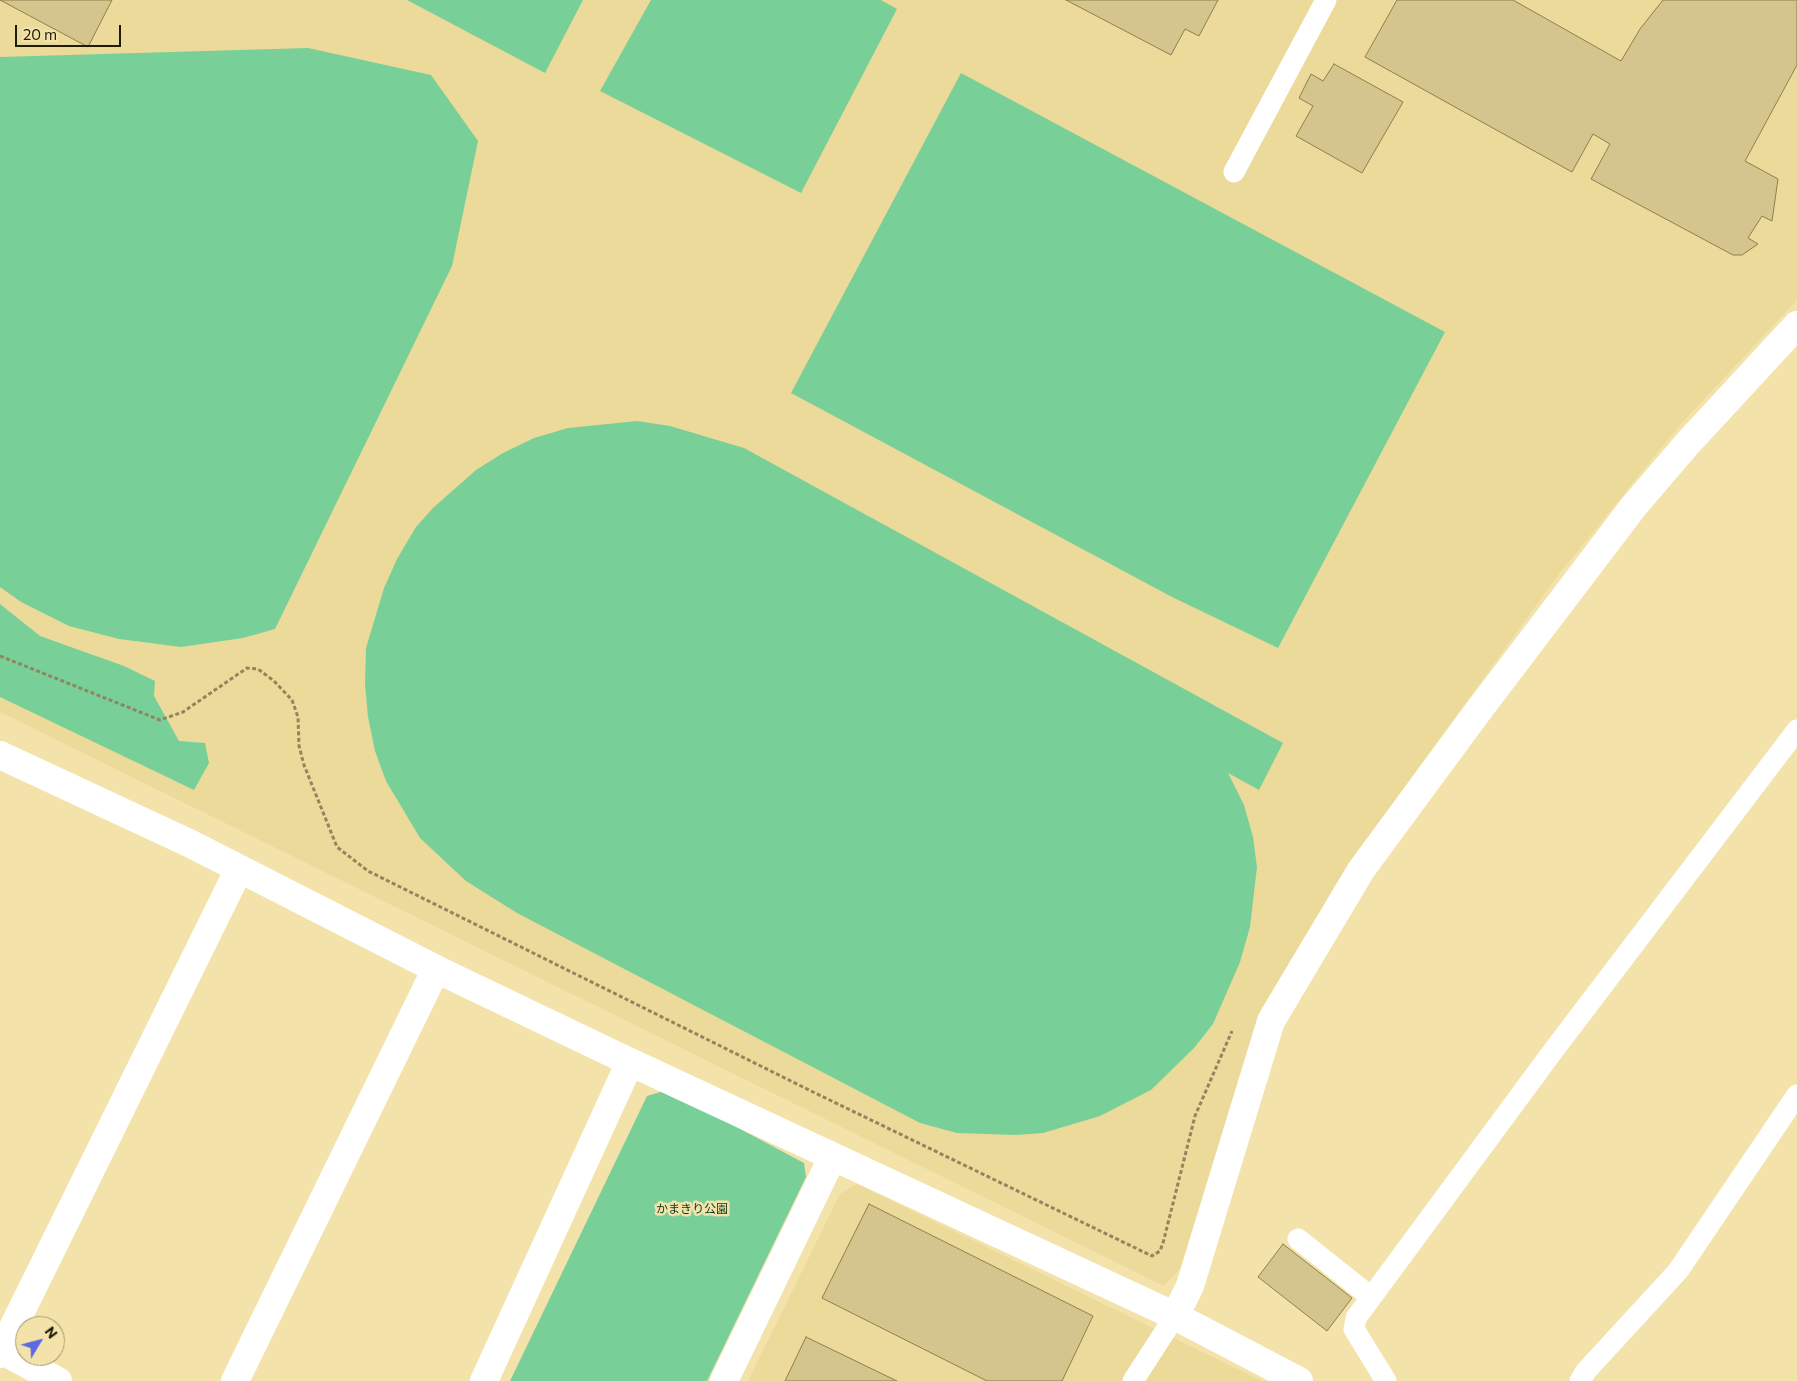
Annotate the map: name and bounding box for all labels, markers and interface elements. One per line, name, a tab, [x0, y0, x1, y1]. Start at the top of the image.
scale bar	[18, 15, 124, 47]
text: 20 m	[23, 25, 57, 43]
park label: かまきり公園	[656, 1202, 728, 1216]
north arrow	[15, 1316, 65, 1366]
text: N	[42, 1323, 62, 1342]

